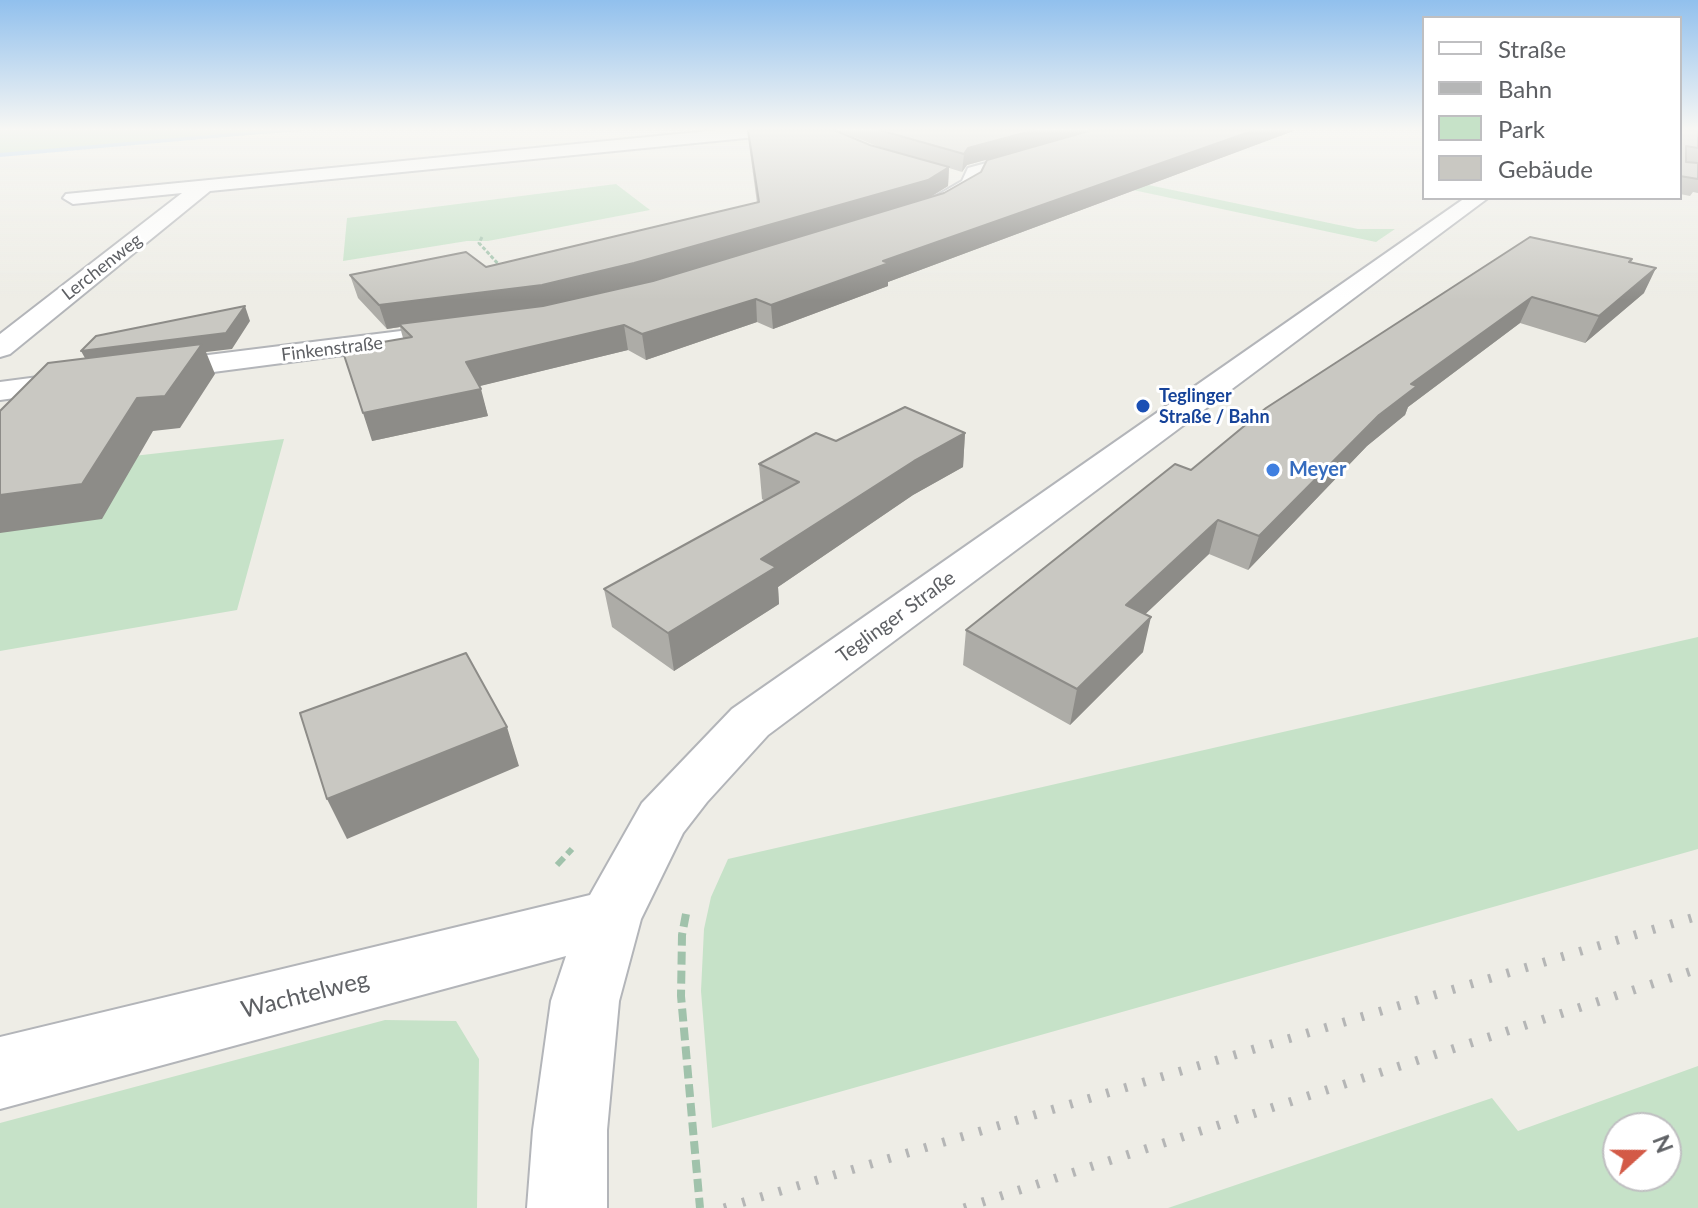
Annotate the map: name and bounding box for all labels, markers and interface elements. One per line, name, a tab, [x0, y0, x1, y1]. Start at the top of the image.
legend	[1422, 16, 1682, 200]
text: Straße	[1498, 34, 1566, 63]
text: Bahn	[1498, 74, 1552, 103]
text: Park	[1498, 114, 1545, 143]
text: Gebäude	[1498, 154, 1593, 183]
street label: Lerchenweg	[58, 229, 146, 305]
street label: Finkenstraße	[280, 332, 384, 366]
place label: Teglinger Straße / Bahn	[1159, 385, 1270, 428]
marker: Teglinger Straße / Bahn	[1134, 397, 1152, 415]
place label: Meyer	[1289, 458, 1346, 482]
marker: Meyer	[1264, 461, 1282, 479]
street label: Teglinger Straße	[832, 566, 960, 668]
street label: Wachtelweg	[238, 965, 372, 1025]
north arrow	[1602, 1112, 1682, 1192]
text: N	[1647, 1131, 1679, 1157]

